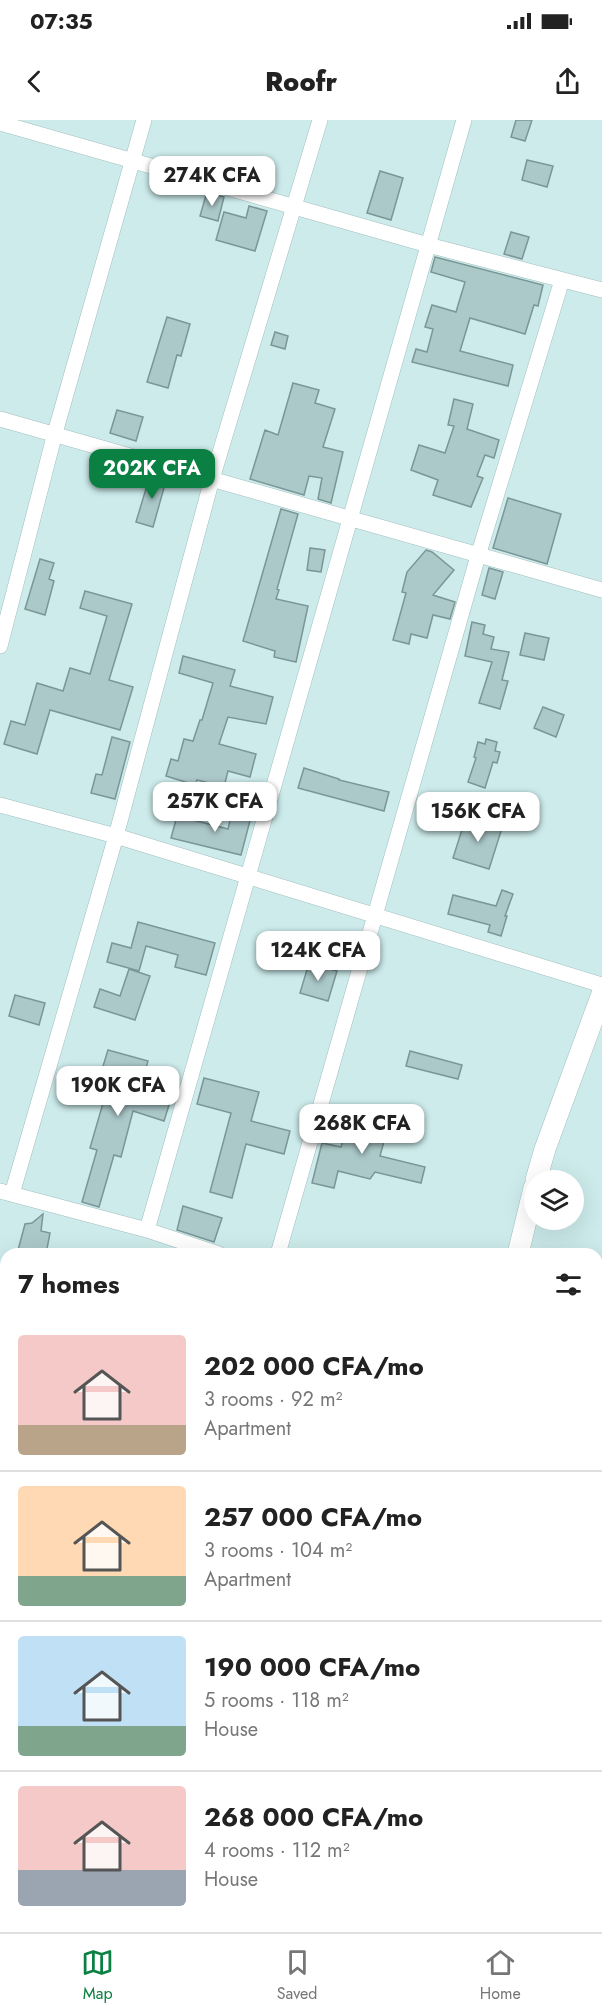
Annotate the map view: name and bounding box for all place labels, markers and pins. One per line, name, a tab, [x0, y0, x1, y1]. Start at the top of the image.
pin: 274K CFA	[150, 156, 274, 207]
pin: 202K CFA	[90, 449, 214, 500]
pin: 257K CFA	[153, 782, 277, 833]
pin: 156K CFA	[416, 792, 540, 843]
pin: 124K CFA	[256, 931, 380, 982]
pin: 190K CFA	[56, 1066, 180, 1117]
pin: 268K CFA	[300, 1104, 424, 1155]

